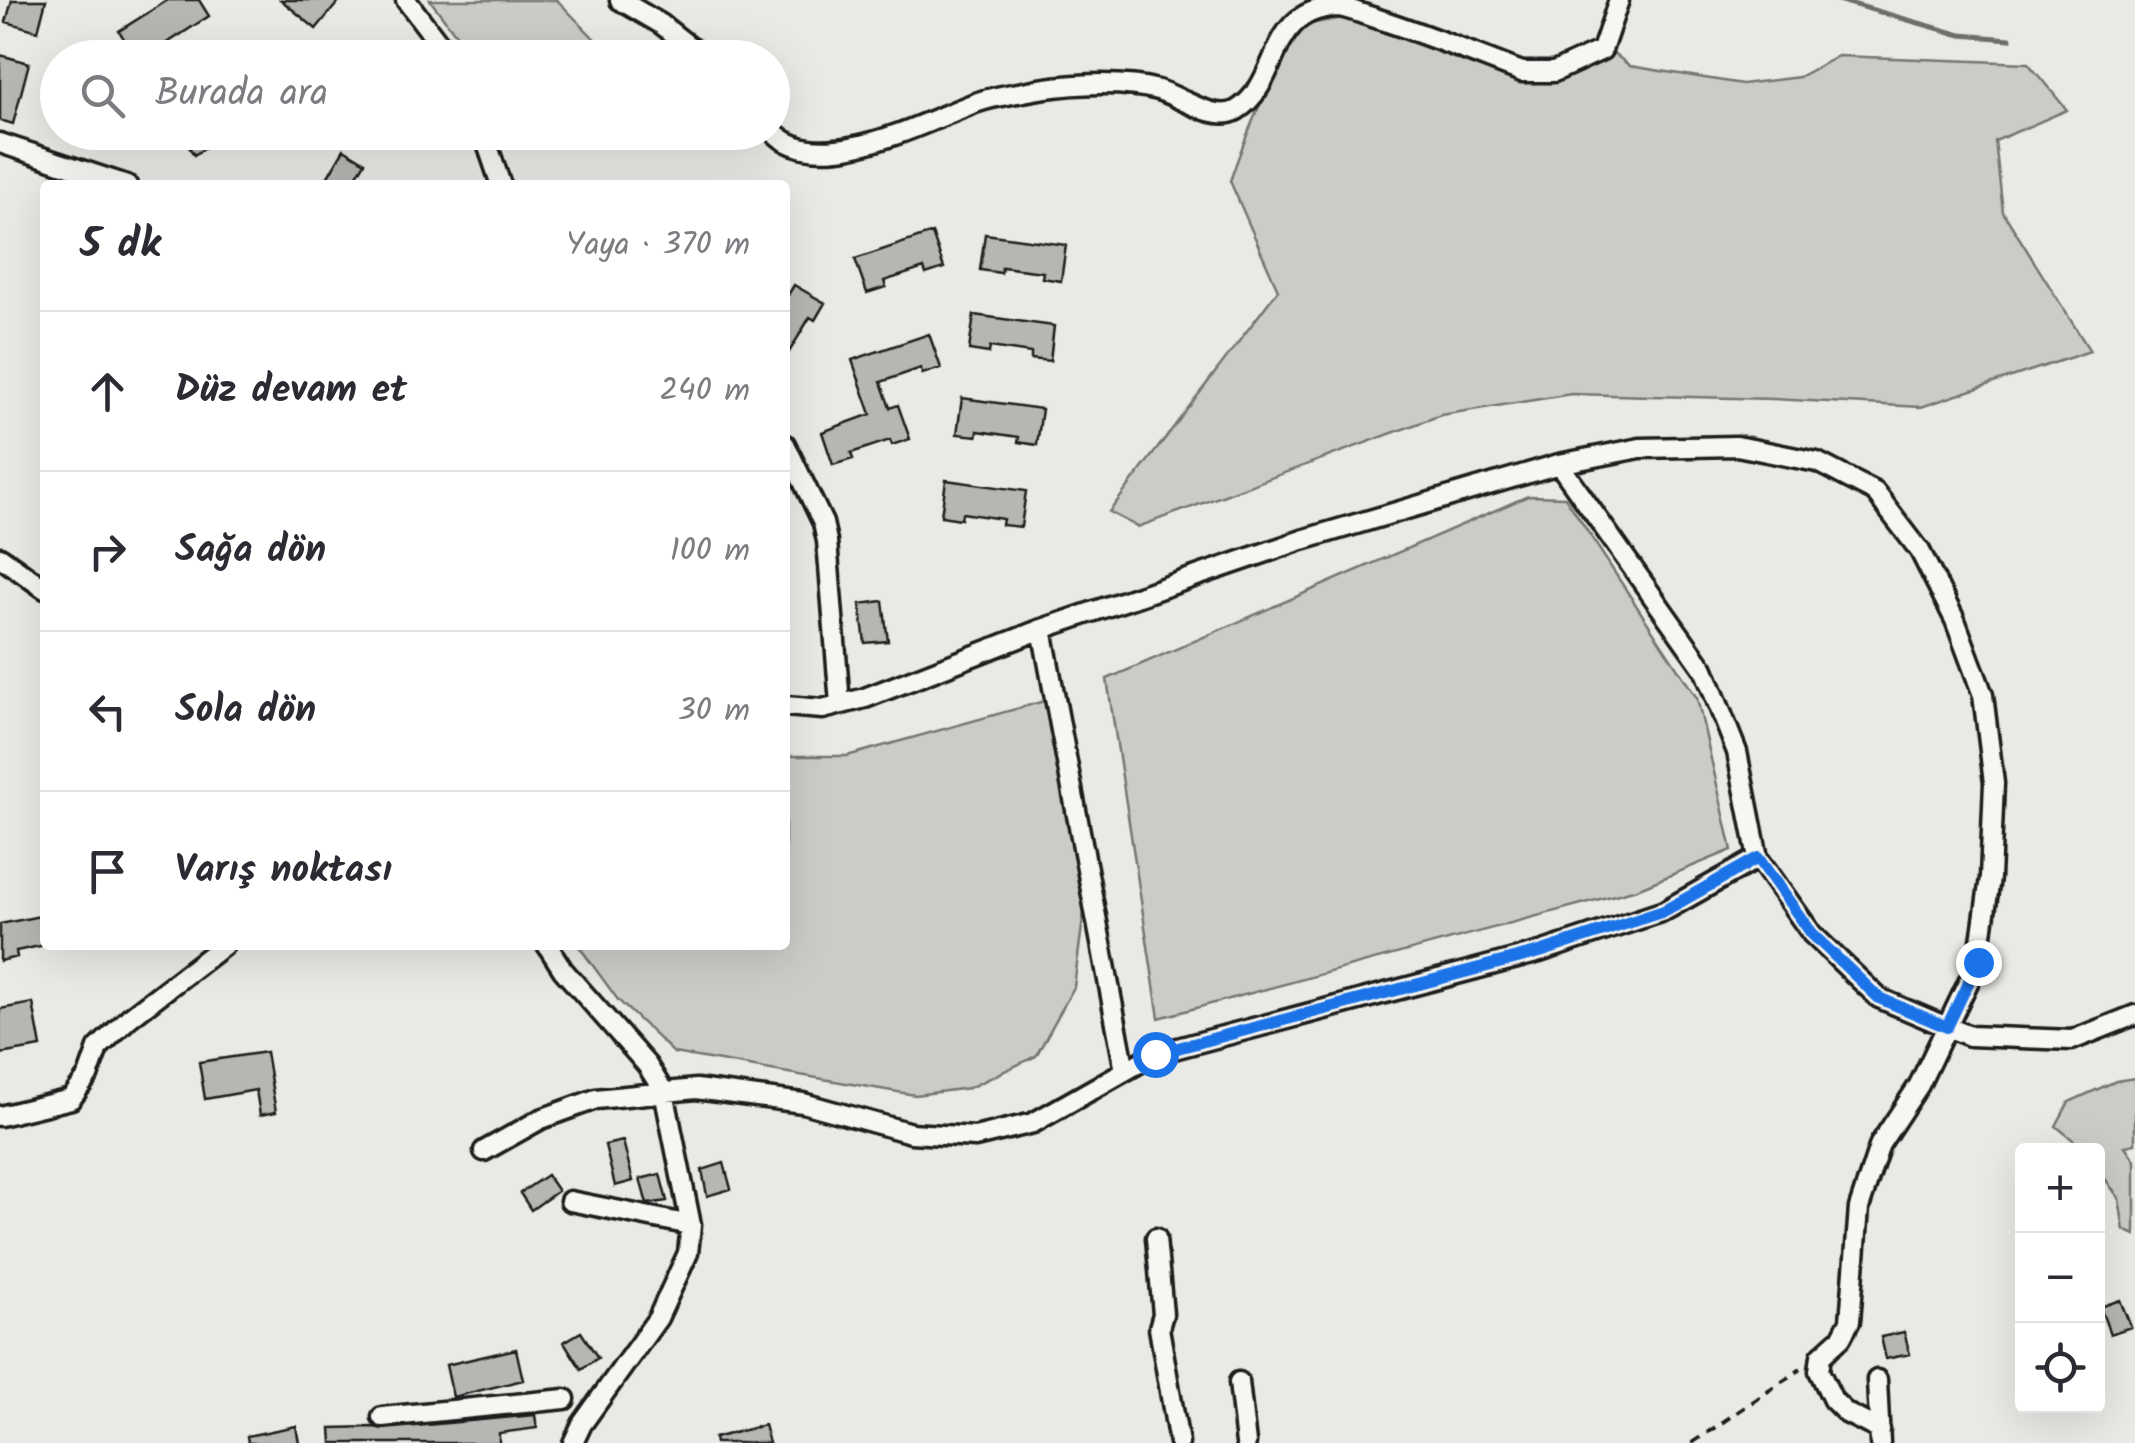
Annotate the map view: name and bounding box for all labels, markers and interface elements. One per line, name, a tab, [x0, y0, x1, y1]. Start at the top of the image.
search box	[40, 40, 790, 150]
text: Burada ara	[155, 65, 328, 125]
icon: search	[75, 68, 130, 123]
text: 5 dk	[80, 212, 161, 279]
text: Yaya · 370 m	[566, 220, 750, 271]
text: Düz devam et	[175, 361, 407, 421]
icon: ahead	[80, 364, 135, 419]
text: 240 m	[659, 366, 750, 417]
text: Sağa dön	[175, 521, 326, 581]
icon: right	[80, 524, 135, 579]
text: 100 m	[670, 526, 750, 577]
text: Sola dön	[175, 681, 316, 741]
icon: left	[80, 684, 135, 739]
text: 30 m	[677, 686, 750, 737]
text: Varış noktası	[175, 841, 392, 901]
icon: arrive	[80, 844, 135, 899]
route end	[1956, 940, 2002, 986]
route start	[1133, 1032, 1179, 1078]
map controls	[2015, 1143, 2105, 1413]
button: +	[2015, 1143, 2105, 1233]
button: −	[2015, 1233, 2105, 1323]
button: locate	[2015, 1323, 2105, 1413]

